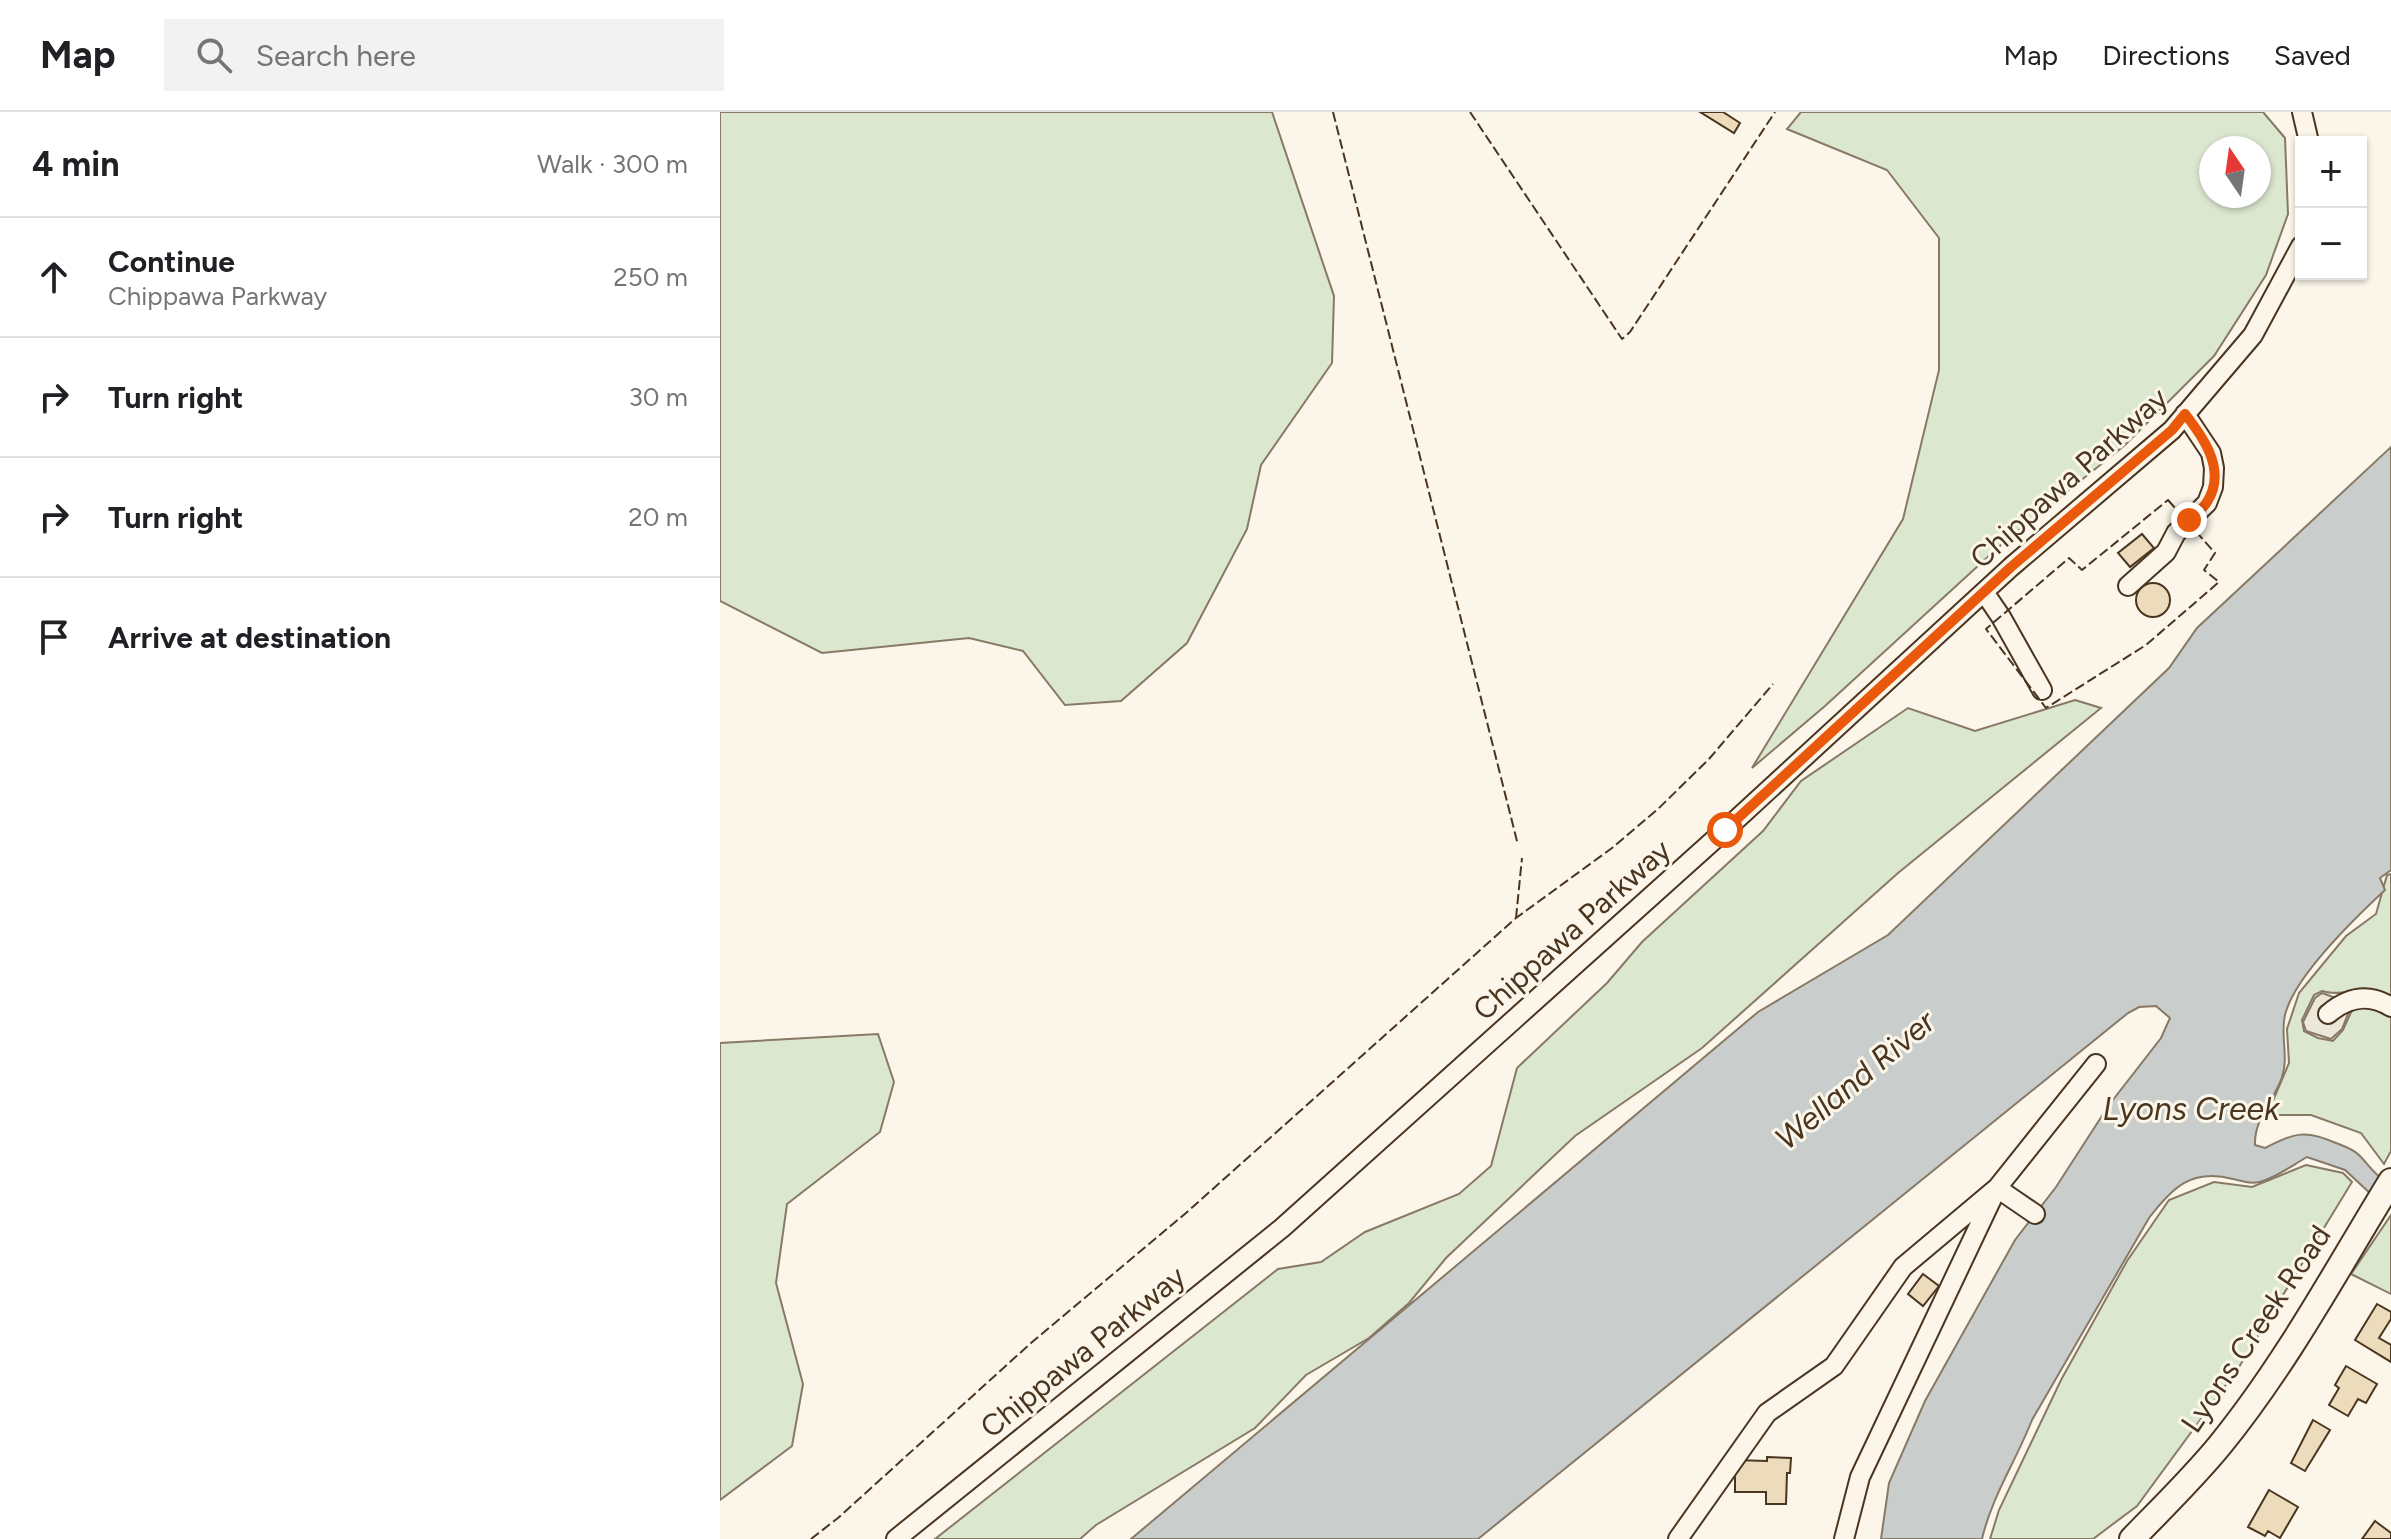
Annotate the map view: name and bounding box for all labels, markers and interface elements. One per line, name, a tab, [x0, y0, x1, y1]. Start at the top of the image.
search box	[164, 19, 724, 91]
text: Map	[40, 32, 116, 78]
icon: search	[192, 33, 236, 77]
text: Search here	[256, 37, 416, 74]
text: Map	[2004, 38, 2058, 72]
text: Directions	[2102, 38, 2230, 72]
text: Saved	[2274, 38, 2351, 72]
north arrow	[2199, 136, 2271, 208]
map controls	[2295, 136, 2367, 280]
button: +	[2295, 136, 2367, 208]
text: 4 min	[32, 144, 119, 185]
text: Walk · 300 m	[537, 148, 688, 180]
button: −	[2295, 208, 2367, 280]
text: Continue	[108, 243, 235, 280]
icon: ahead	[32, 255, 76, 299]
text: 250 m	[613, 261, 688, 293]
text: Chippawa Parkway	[108, 280, 327, 312]
icon: right	[32, 375, 76, 419]
text: Turn right	[108, 379, 243, 416]
street label: Chippawa Parkway	[1962, 379, 2175, 576]
text: 30 m	[629, 381, 688, 413]
icon: right	[32, 495, 76, 539]
text: Turn right	[108, 499, 243, 536]
text: 20 m	[628, 501, 688, 533]
route end	[2171, 502, 2207, 538]
icon: arrive	[32, 615, 76, 659]
text: Arrive at destination	[108, 619, 391, 656]
route start	[1707, 812, 1743, 848]
street label: Chippawa Parkway	[1465, 831, 1678, 1028]
water label: Welland River	[1767, 1002, 1943, 1158]
water label: Lyons Creek	[2103, 1090, 2281, 1128]
street label: Lyons Creek Road	[2173, 1218, 2339, 1439]
street label: Chippawa Parkway	[973, 1258, 1193, 1446]

